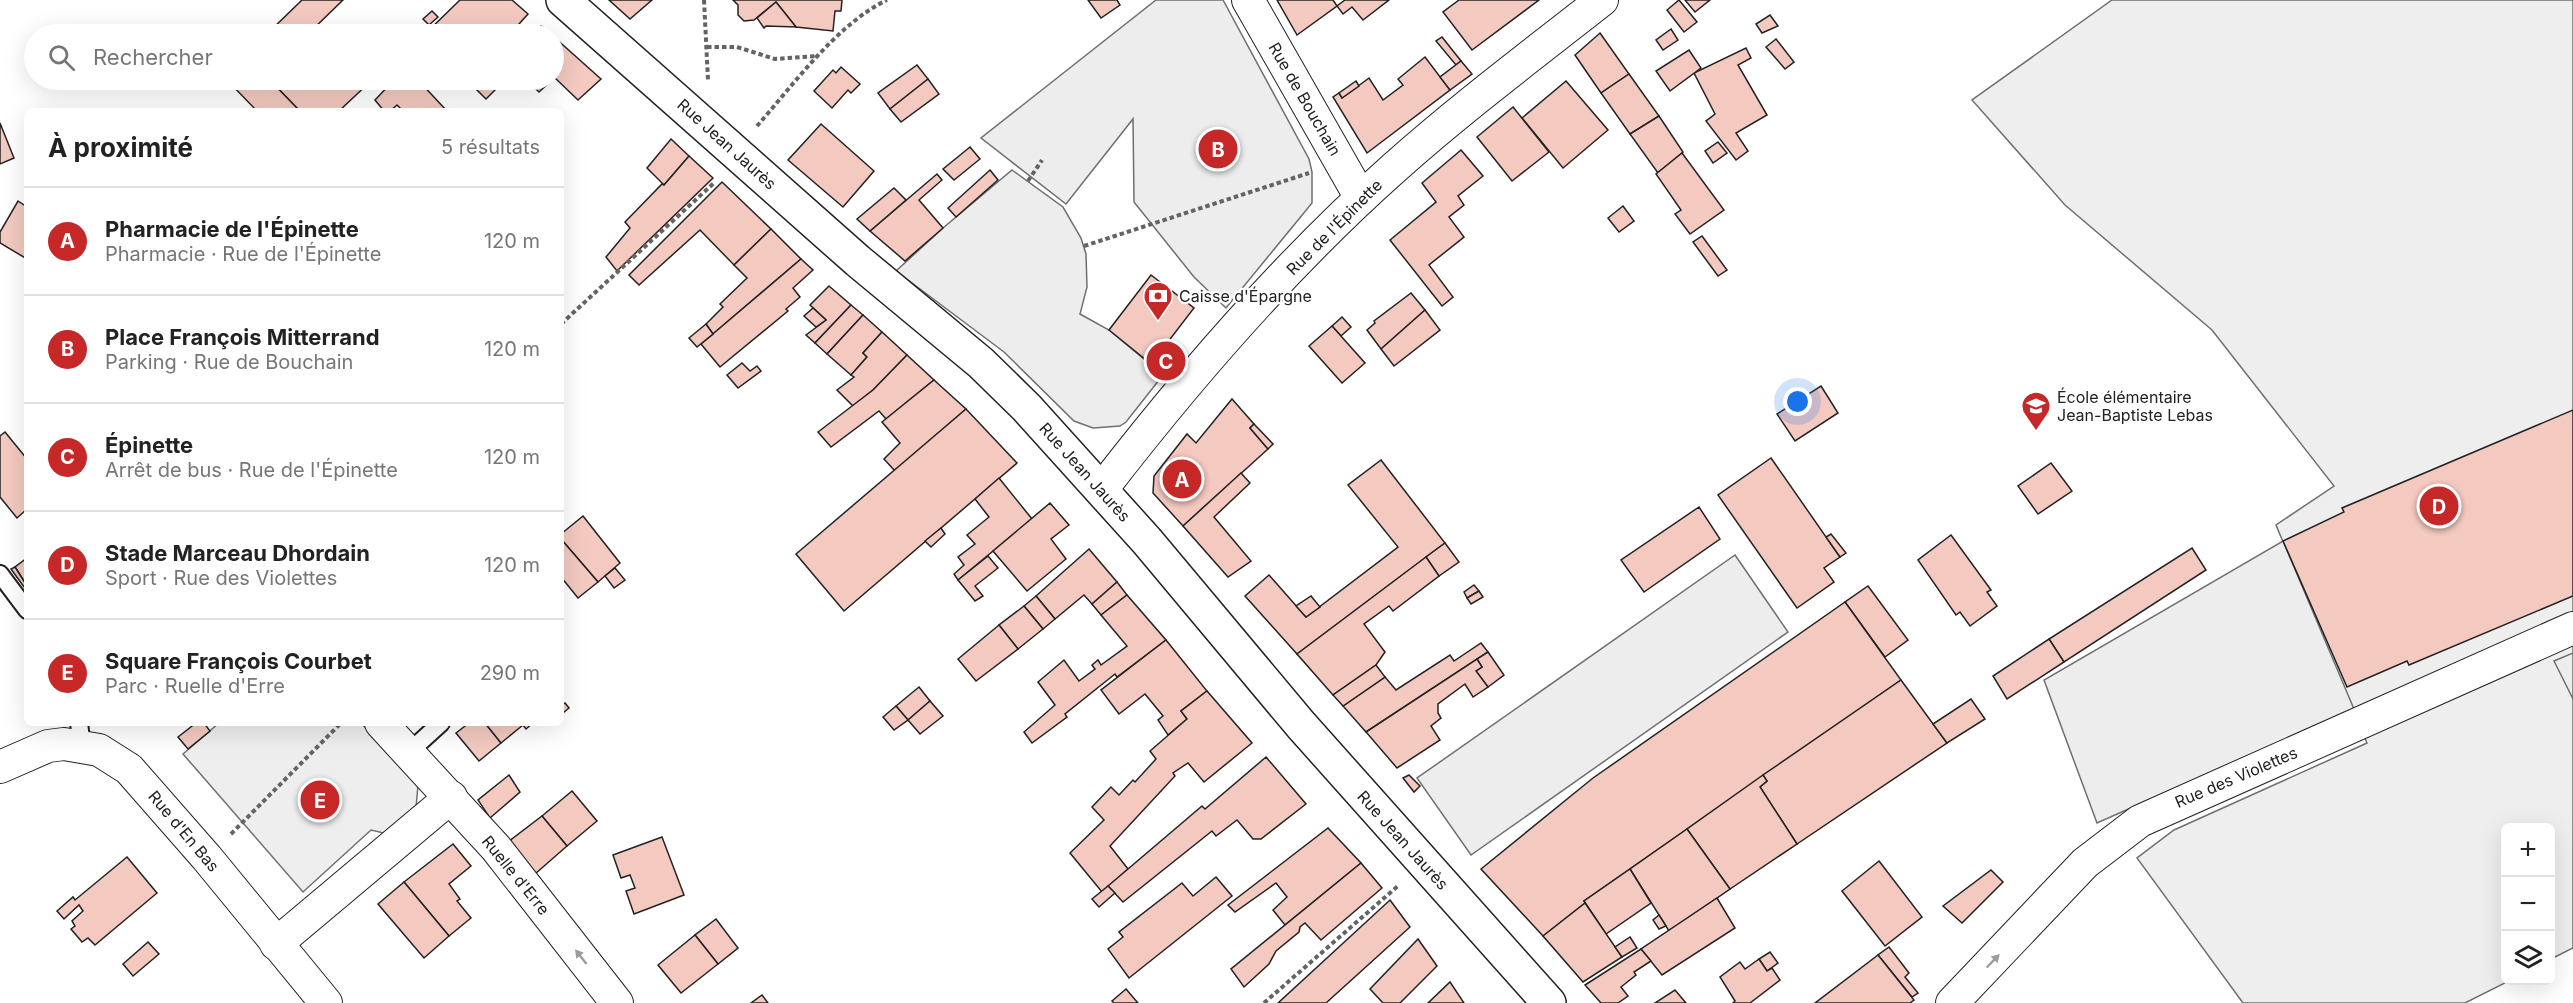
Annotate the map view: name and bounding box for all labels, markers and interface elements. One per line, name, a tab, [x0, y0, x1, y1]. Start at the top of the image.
search box	[24, 24, 564, 90]
street label: Rue de Bouchain	[1264, 39, 1346, 159]
icon: search	[45, 41, 78, 74]
text: Rechercher	[93, 44, 213, 70]
street label: Rue Jean Jaurès	[673, 94, 781, 194]
pin: B	[1198, 126, 1238, 172]
text: À proximité	[48, 132, 193, 163]
text: 5 résultats	[441, 135, 540, 159]
street label: Rue de l'Épinette	[1282, 175, 1386, 279]
text: Pharmacie de l'Épinette	[105, 216, 359, 242]
text: A	[60, 229, 75, 253]
text: 120 m	[484, 229, 540, 253]
text: Pharmacie · Rue de l'Épinette	[105, 242, 381, 266]
bank icon: Caisse d'Épargne	[1142, 280, 1174, 322]
place label: Caisse d'Épargne	[1179, 286, 1312, 306]
text: Place François Mitterrand	[105, 324, 380, 350]
text: B	[61, 337, 74, 361]
text: 120 m	[484, 337, 540, 361]
pin: C	[1146, 338, 1186, 384]
text: Parking · Rue de Bouchain	[105, 350, 353, 374]
your location	[1783, 387, 1812, 416]
place label: École élémentaire Jean-Baptiste Lebas	[2057, 387, 2213, 425]
school or university icon: École élémentaire Jean-Baptiste Lebas	[2020, 390, 2052, 432]
street label: Rue Jean Jaurès	[1035, 418, 1135, 526]
text: Épinette	[105, 432, 193, 458]
text: C	[60, 445, 75, 469]
text: 120 m	[484, 445, 540, 469]
pin: A	[1162, 456, 1202, 502]
text: Arrêt de bus · Rue de l'Épinette	[105, 458, 398, 482]
pin: D	[2420, 484, 2458, 528]
text: Stade Marceau Dhordain	[105, 540, 370, 566]
text: D	[60, 553, 75, 577]
text: 120 m	[484, 553, 540, 577]
text: Sport · Rue des Violettes	[105, 566, 337, 590]
text: Square François Courbet	[105, 648, 372, 674]
text: E	[61, 661, 74, 685]
text: 290 m	[480, 661, 540, 685]
text: Parc · Ruelle d'Erre	[105, 674, 285, 698]
street label: Rue des Violettes	[2172, 742, 2300, 812]
pin: E	[300, 778, 340, 822]
street label: Rue d'En Bas	[144, 786, 224, 876]
street label: Rue Jean Jaurès	[1353, 786, 1453, 894]
map controls	[2501, 823, 2555, 985]
button: +	[2501, 823, 2555, 877]
street label: Ruelle d'Erre	[478, 831, 554, 919]
button: −	[2501, 877, 2555, 931]
button: layers	[2501, 931, 2555, 985]
one-way arrow	[574, 949, 587, 965]
one-way arrow	[1985, 954, 1999, 968]

